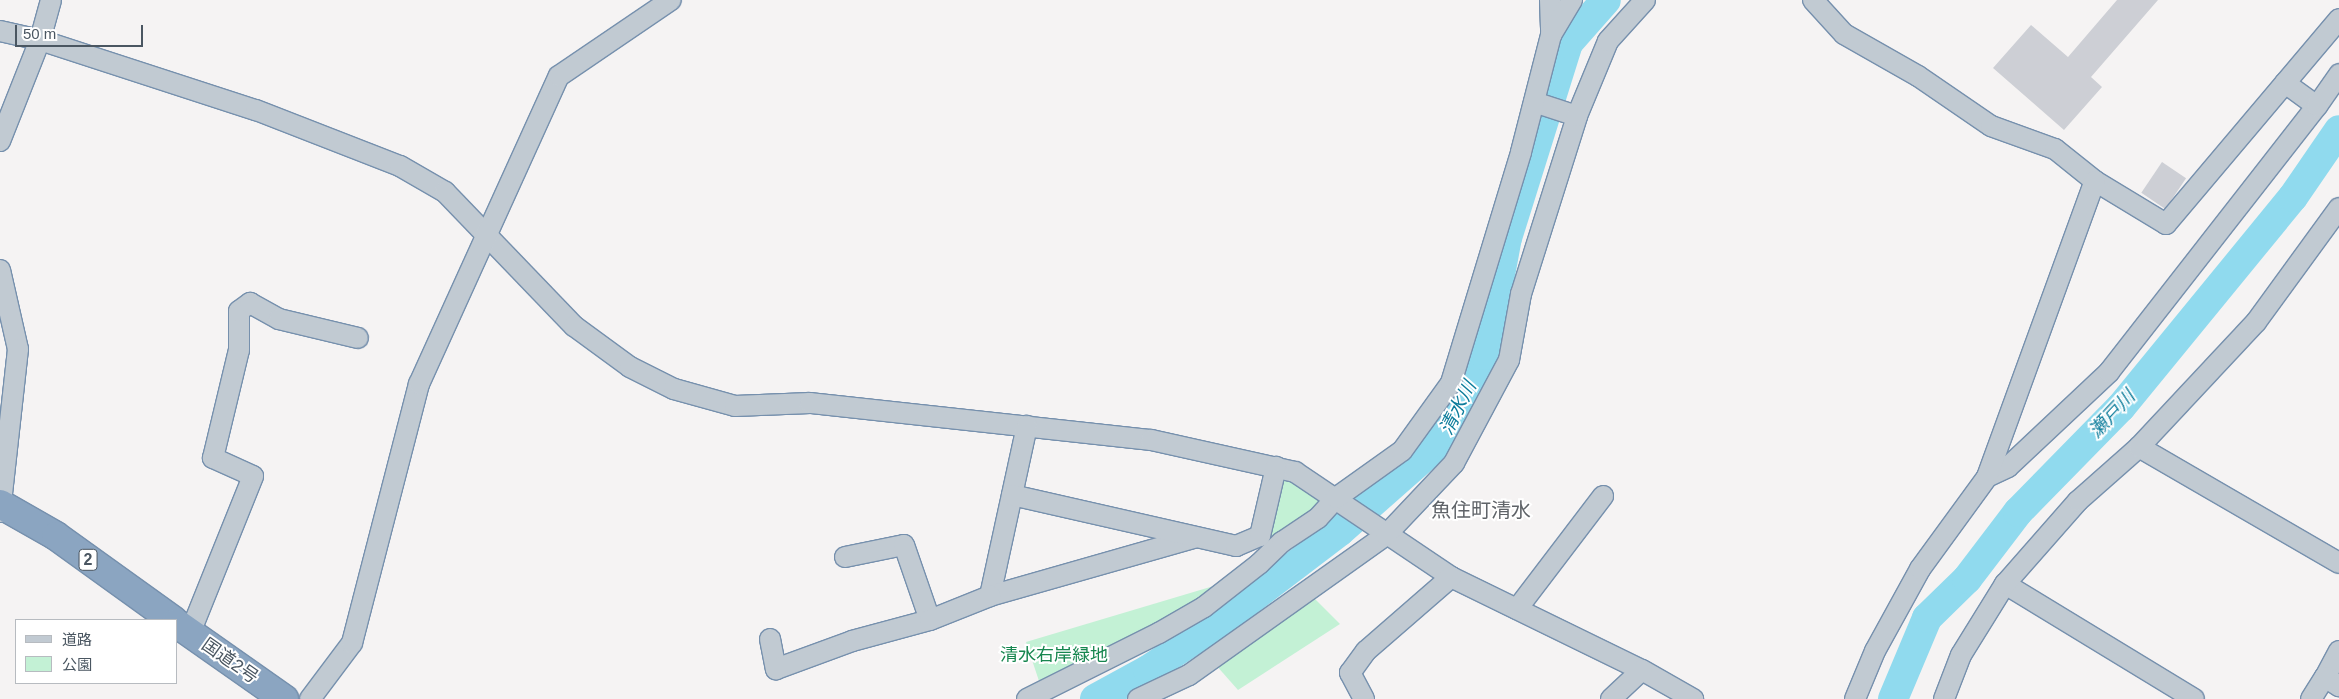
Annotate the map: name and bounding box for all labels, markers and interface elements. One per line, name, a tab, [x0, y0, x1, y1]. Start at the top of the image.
scale bar	[18, 15, 145, 47]
text: 50 m	[23, 25, 56, 42]
water label: 清水川	[1435, 377, 1481, 439]
water label: 瀬戸川	[2084, 385, 2140, 443]
district label: 魚住町清水	[1431, 498, 1531, 522]
road number: 2	[78, 546, 98, 574]
legend	[15, 619, 178, 684]
text: 道路	[62, 631, 92, 648]
street label: 国道2号	[198, 634, 262, 688]
park label: 清水右岸緑地	[1000, 644, 1108, 666]
text: 公園	[62, 656, 92, 673]

